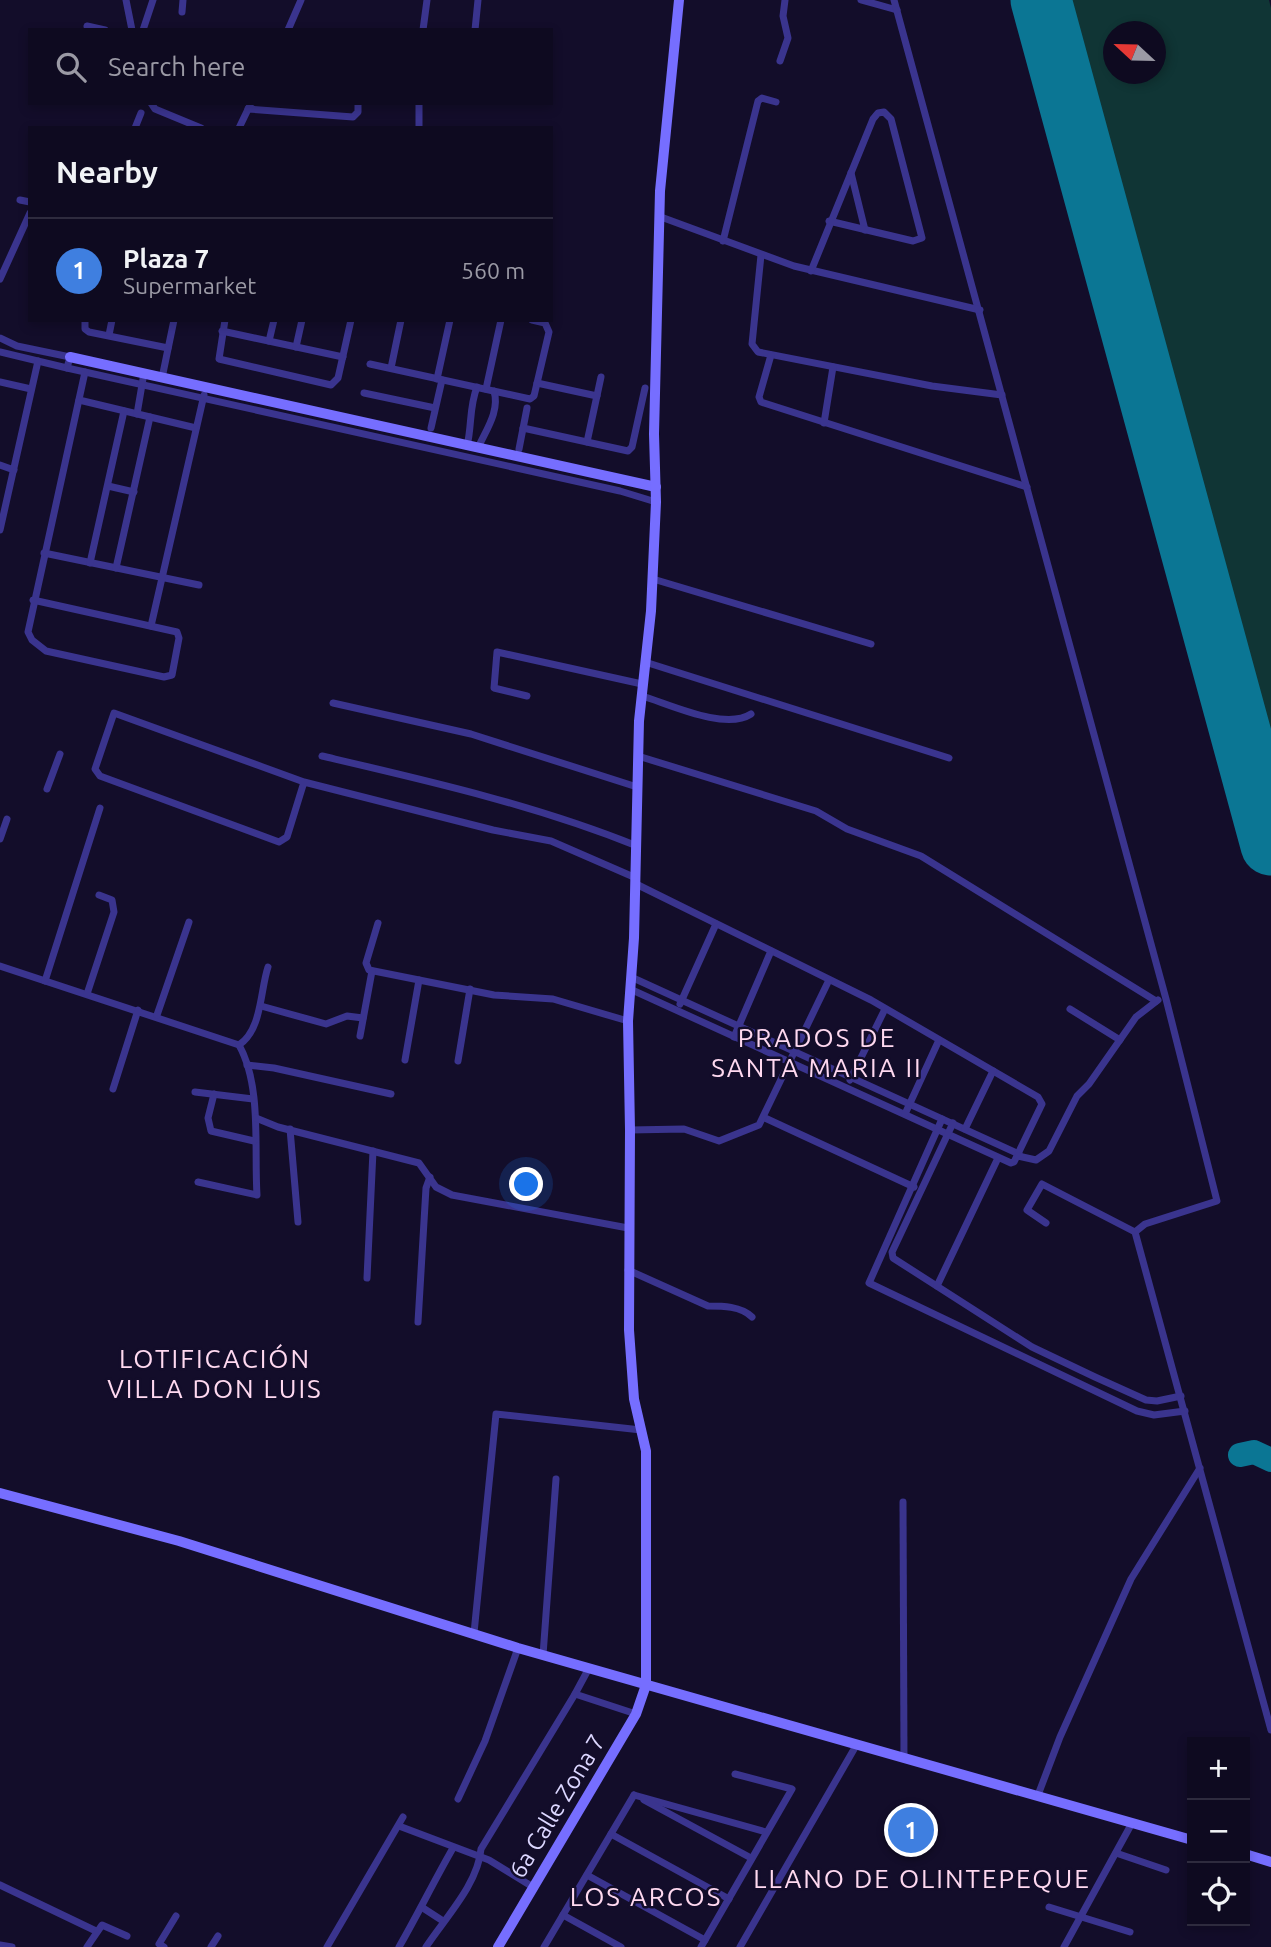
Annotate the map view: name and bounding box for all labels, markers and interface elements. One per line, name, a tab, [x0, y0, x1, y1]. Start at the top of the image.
north arrow	[1103, 21, 1166, 84]
search box	[28, 28, 553, 105]
icon: search	[52, 48, 90, 86]
text: Search here	[108, 52, 245, 81]
text: Nearby	[56, 155, 158, 189]
text: Plaza 7	[123, 244, 209, 273]
text: 1	[73, 258, 85, 283]
text: 560 m	[461, 258, 525, 283]
text: Supermarket	[123, 273, 256, 298]
district label: PRADOS DE SANTA MARIA II	[711, 1023, 923, 1082]
your location	[509, 1167, 543, 1201]
district label: LOTIFICACIÓN VILLA DON LUIS	[107, 1344, 323, 1403]
street label: 6a Calle Zona 7	[504, 1730, 610, 1882]
map controls	[1187, 1737, 1250, 1926]
button: +	[1187, 1737, 1250, 1800]
button: −	[1187, 1800, 1250, 1863]
pin: 1	[888, 1804, 934, 1856]
button: locate	[1187, 1863, 1250, 1926]
district label: LLANO DE OLINTEPEQUE	[753, 1864, 1091, 1893]
district label: LOS ARCOS	[570, 1882, 722, 1911]

